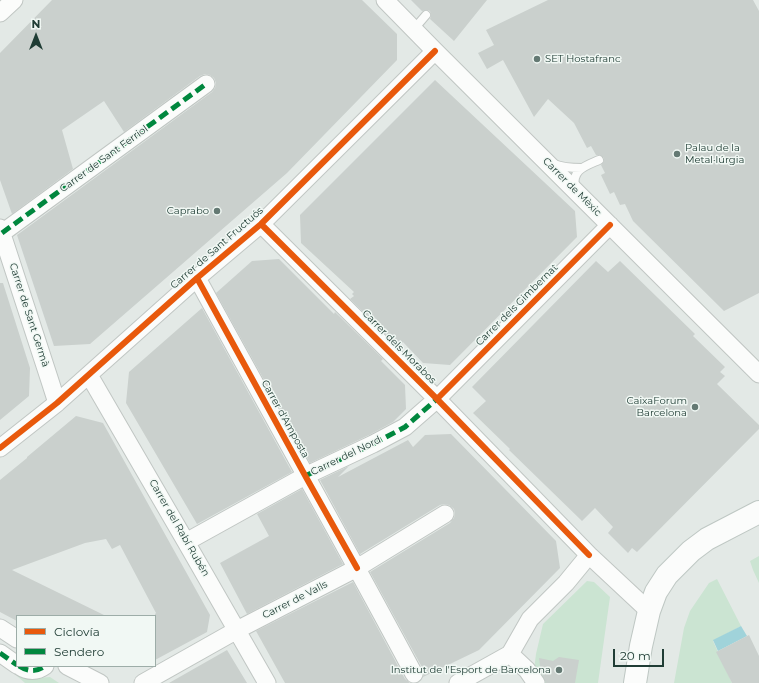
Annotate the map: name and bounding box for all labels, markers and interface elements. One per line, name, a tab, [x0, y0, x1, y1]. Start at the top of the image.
north arrow	[16, 16, 56, 56]
text: N	[32, 17, 40, 31]
place label: SET Hostafranc	[545, 53, 621, 65]
marker: SET Hostafranc	[532, 54, 542, 64]
street label: Carrer de Sant Ferriol	[58, 123, 150, 195]
place label: Palau de la Metal·lúrgia	[685, 142, 744, 166]
marker: Palau de la Metal·lúrgia	[672, 149, 682, 159]
street label: Carrer de Mèxic	[540, 155, 604, 219]
street label: Carrer de Sant Fructuós	[168, 204, 266, 292]
place label: Caprabo	[167, 205, 209, 217]
marker: Caprabo	[212, 206, 222, 216]
street label: Carrer de Sant Germà	[7, 262, 51, 368]
street label: Carrer dels Gimbernat	[474, 262, 560, 348]
street label: Carrer dels Morabos	[360, 308, 438, 386]
street label: Carrer d'Amposta	[259, 378, 311, 460]
place label: CaixaForum Barcelona	[626, 395, 687, 418]
marker: CaixaForum Barcelona	[690, 402, 700, 412]
street label: Carrer del Nord	[309, 434, 383, 478]
street label: Carrer del Rabí Rubén	[146, 477, 212, 579]
street label: Carrer de Valls	[260, 578, 330, 622]
legend	[16, 615, 156, 667]
text: Ciclovía	[54, 624, 100, 639]
scale bar	[615, 641, 666, 667]
text: Sendero	[54, 644, 104, 659]
text: 20 m	[620, 648, 651, 663]
place label: Institut de l'Esport de Barcelona	[391, 664, 551, 676]
marker: Institut de l'Esport de Barcelona	[554, 665, 564, 675]

